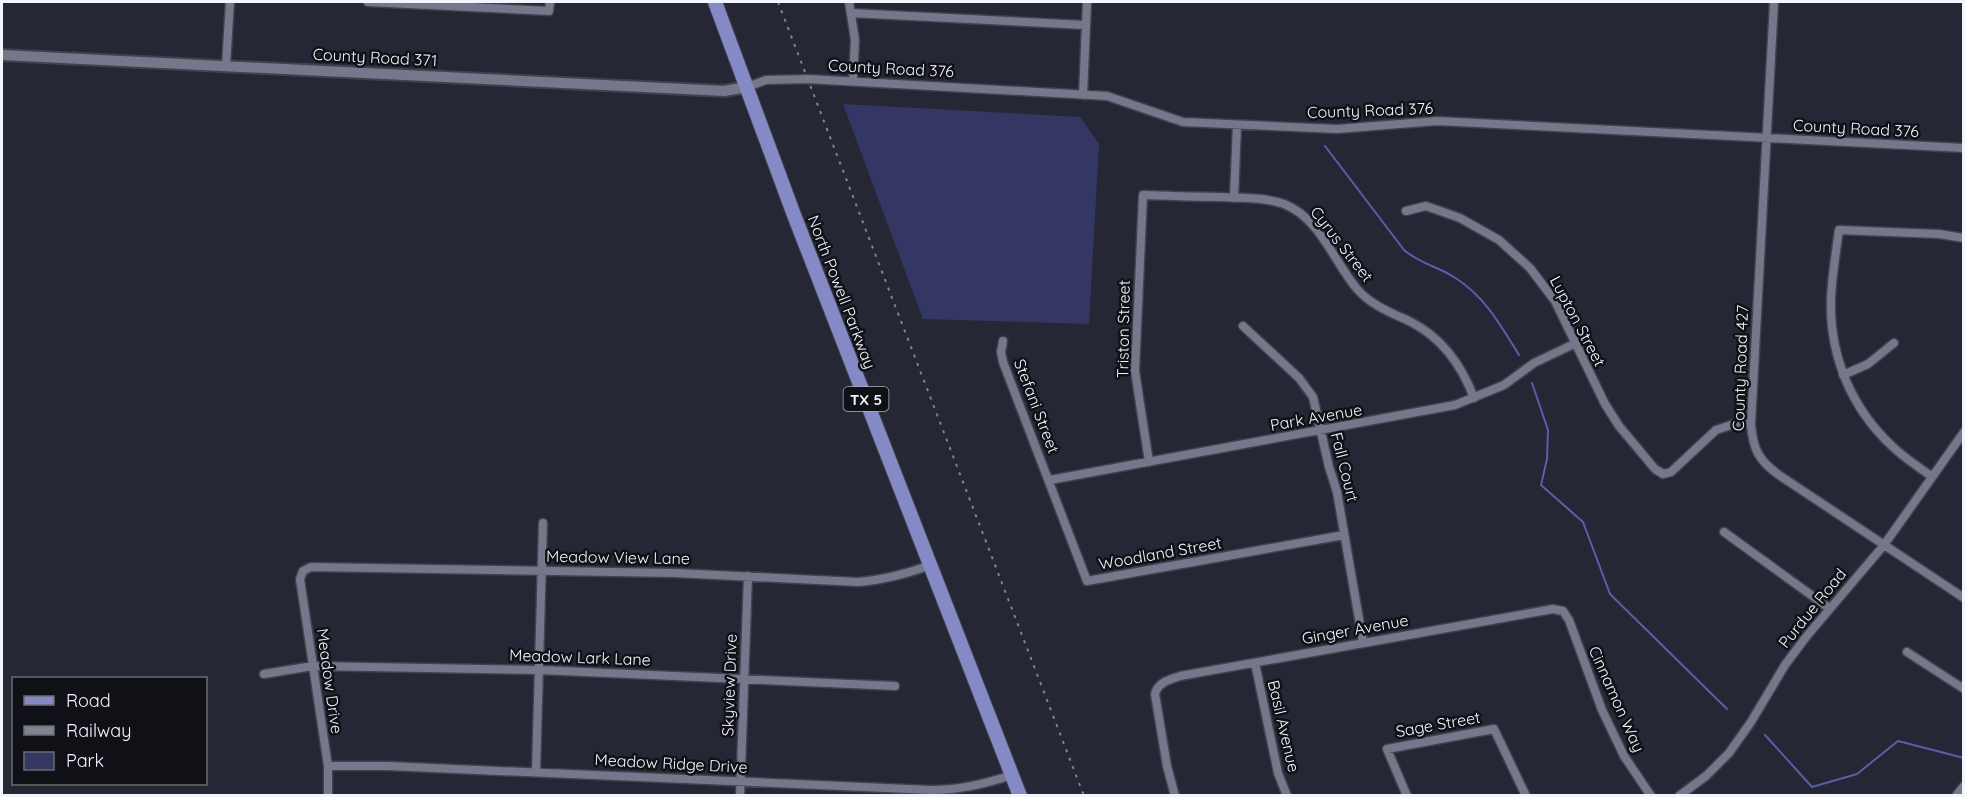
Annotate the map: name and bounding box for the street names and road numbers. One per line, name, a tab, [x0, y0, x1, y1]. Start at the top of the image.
street label: County Road 371	[312, 44, 438, 70]
street label: County Road 376	[827, 55, 955, 81]
street label: County Road 376	[1307, 98, 1434, 122]
street label: County Road 376	[1792, 115, 1920, 141]
street label: Cyrus Street	[1306, 202, 1378, 286]
street label: North Powell Parkway	[803, 212, 881, 372]
street label: Lupton Street	[1546, 272, 1610, 370]
street label: Triston Street	[1112, 280, 1134, 378]
street label: County Road 427	[1728, 304, 1752, 432]
street label: Stefani Street	[1010, 356, 1064, 456]
road number: TX 5	[844, 387, 888, 411]
street label: Park Avenue	[1268, 399, 1364, 435]
street label: Fall Court	[1327, 430, 1363, 504]
street label: Woodland Street	[1097, 532, 1223, 574]
street label: Meadow View Lane	[546, 546, 690, 568]
street label: Purdue Road	[1774, 564, 1850, 652]
street label: Ginger Avenue	[1300, 610, 1410, 648]
street label: Meadow Drive	[313, 627, 347, 735]
street label: Skyview Drive	[717, 633, 741, 737]
street label: Cinnamon Way	[1585, 643, 1649, 755]
street label: Meadow Lark Lane	[509, 645, 651, 669]
street label: Basil Avenue	[1264, 678, 1304, 774]
street label: Sage Street	[1394, 707, 1482, 741]
street label: Meadow Ridge Drive	[594, 749, 748, 777]

